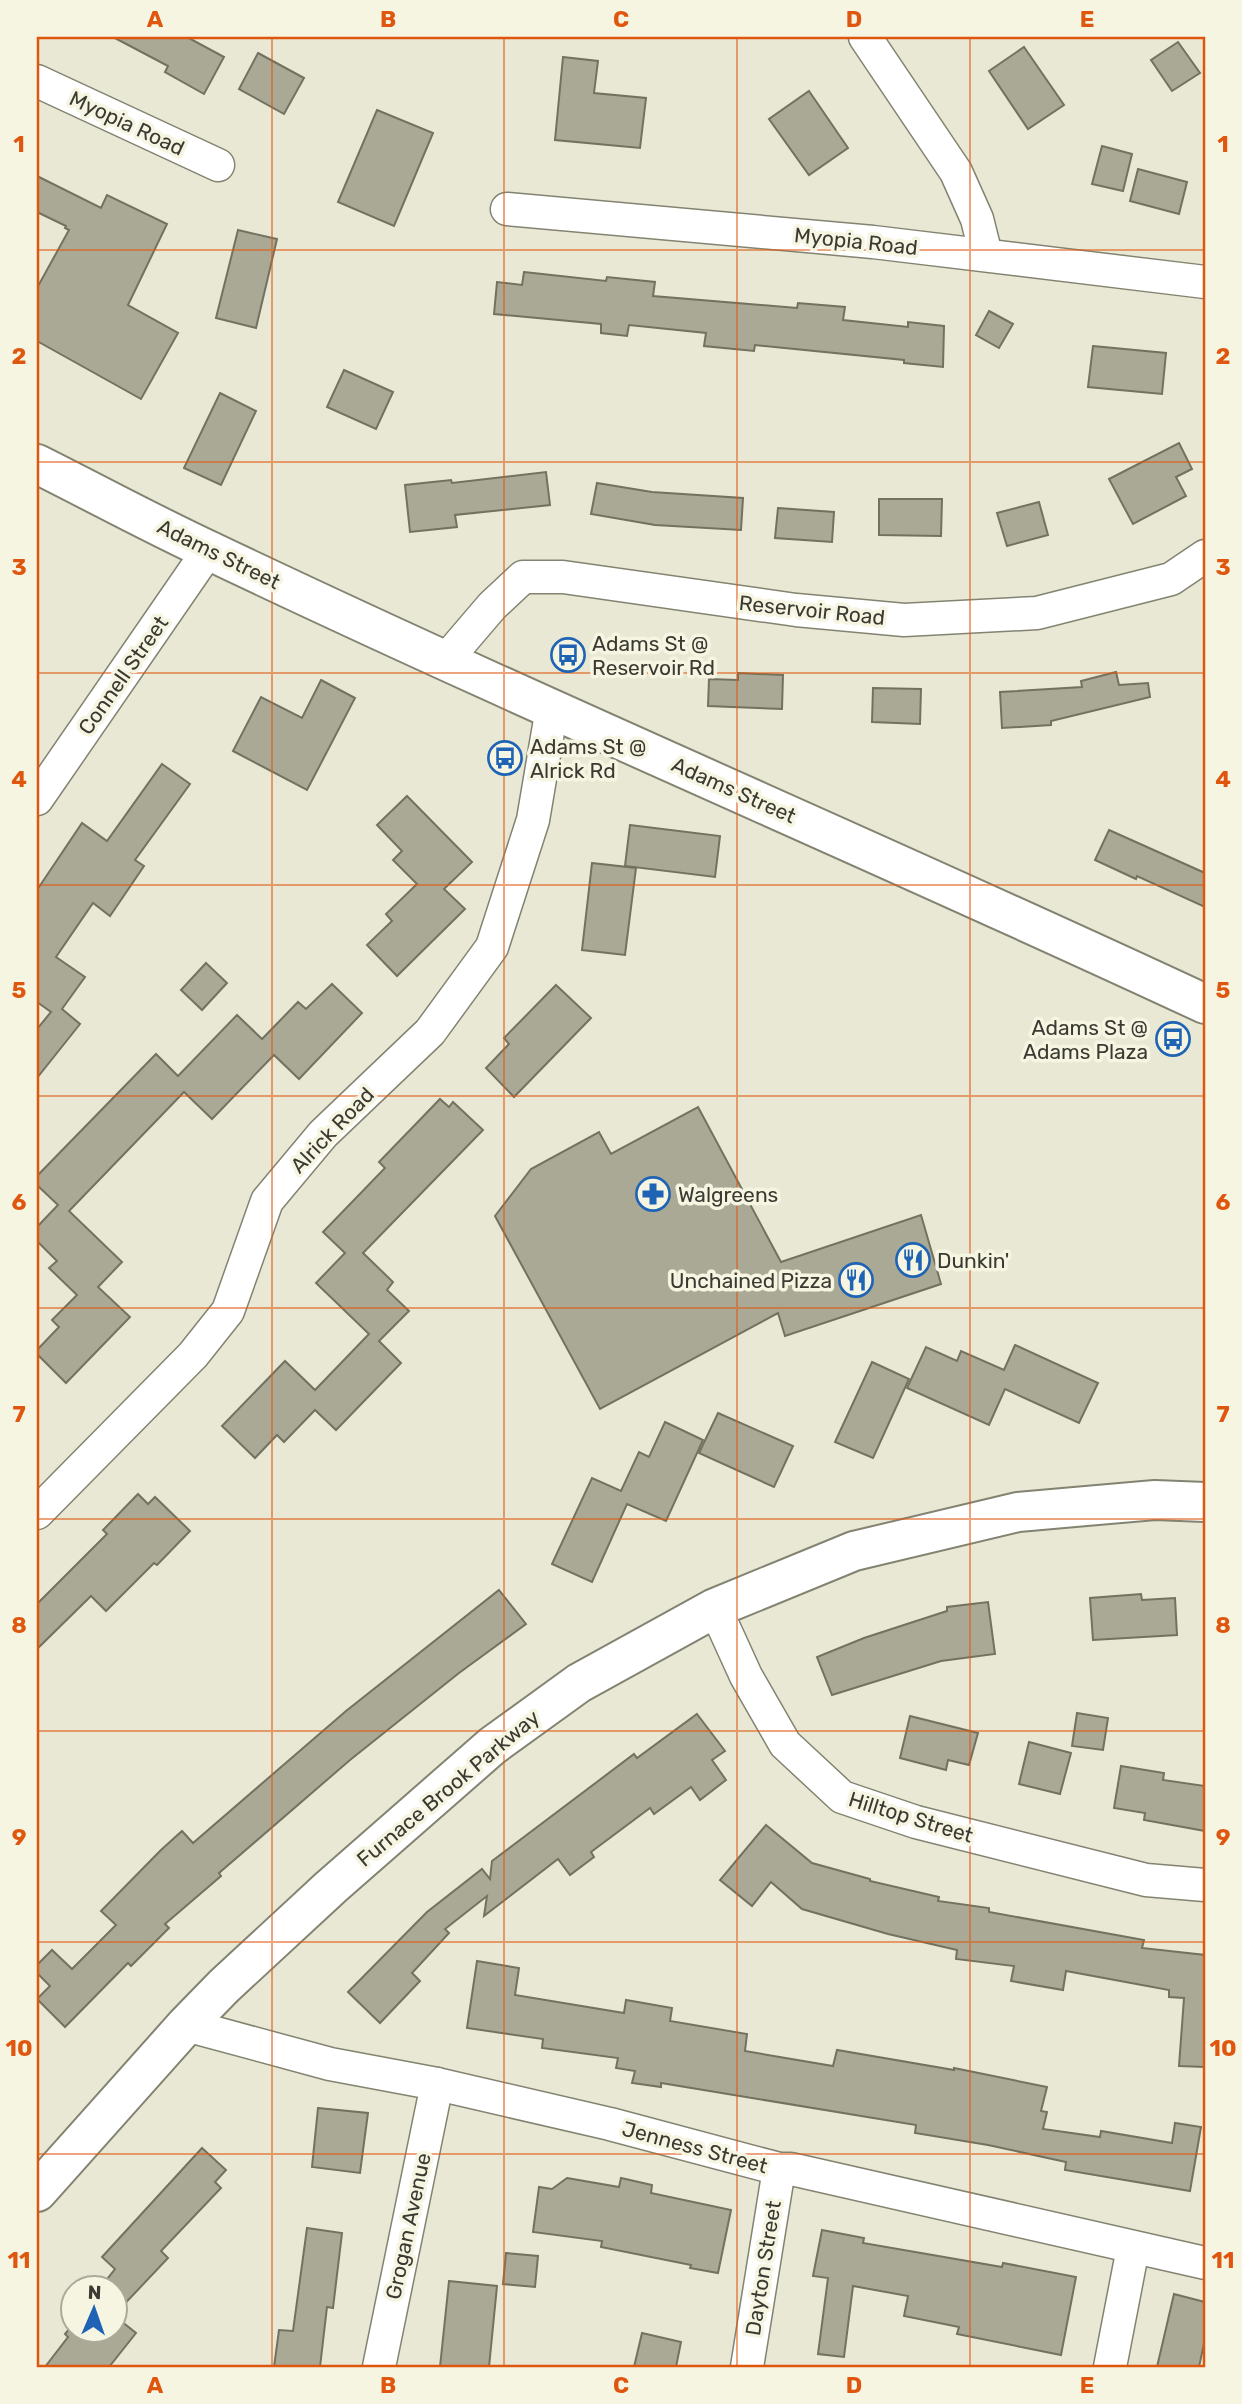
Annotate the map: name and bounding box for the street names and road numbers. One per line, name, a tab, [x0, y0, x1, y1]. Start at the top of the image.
street label: Myopia Road	[66, 85, 188, 161]
street label: Myopia Road	[793, 222, 919, 260]
street label: Adams Street	[154, 514, 284, 594]
street label: Reservoir Road	[738, 590, 886, 630]
street label: Connell Street	[73, 611, 173, 739]
street label: Adams Street	[668, 751, 800, 829]
street label: Alrick Road	[285, 1082, 379, 1178]
street label: Furnace Brook Parkway	[352, 1704, 545, 1872]
street label: Hilltop Street	[846, 1786, 976, 1848]
street label: Jenness Street	[620, 2116, 770, 2178]
street label: Grogan Avenue	[380, 2150, 436, 2302]
street label: Dayton Street	[740, 2199, 786, 2337]

